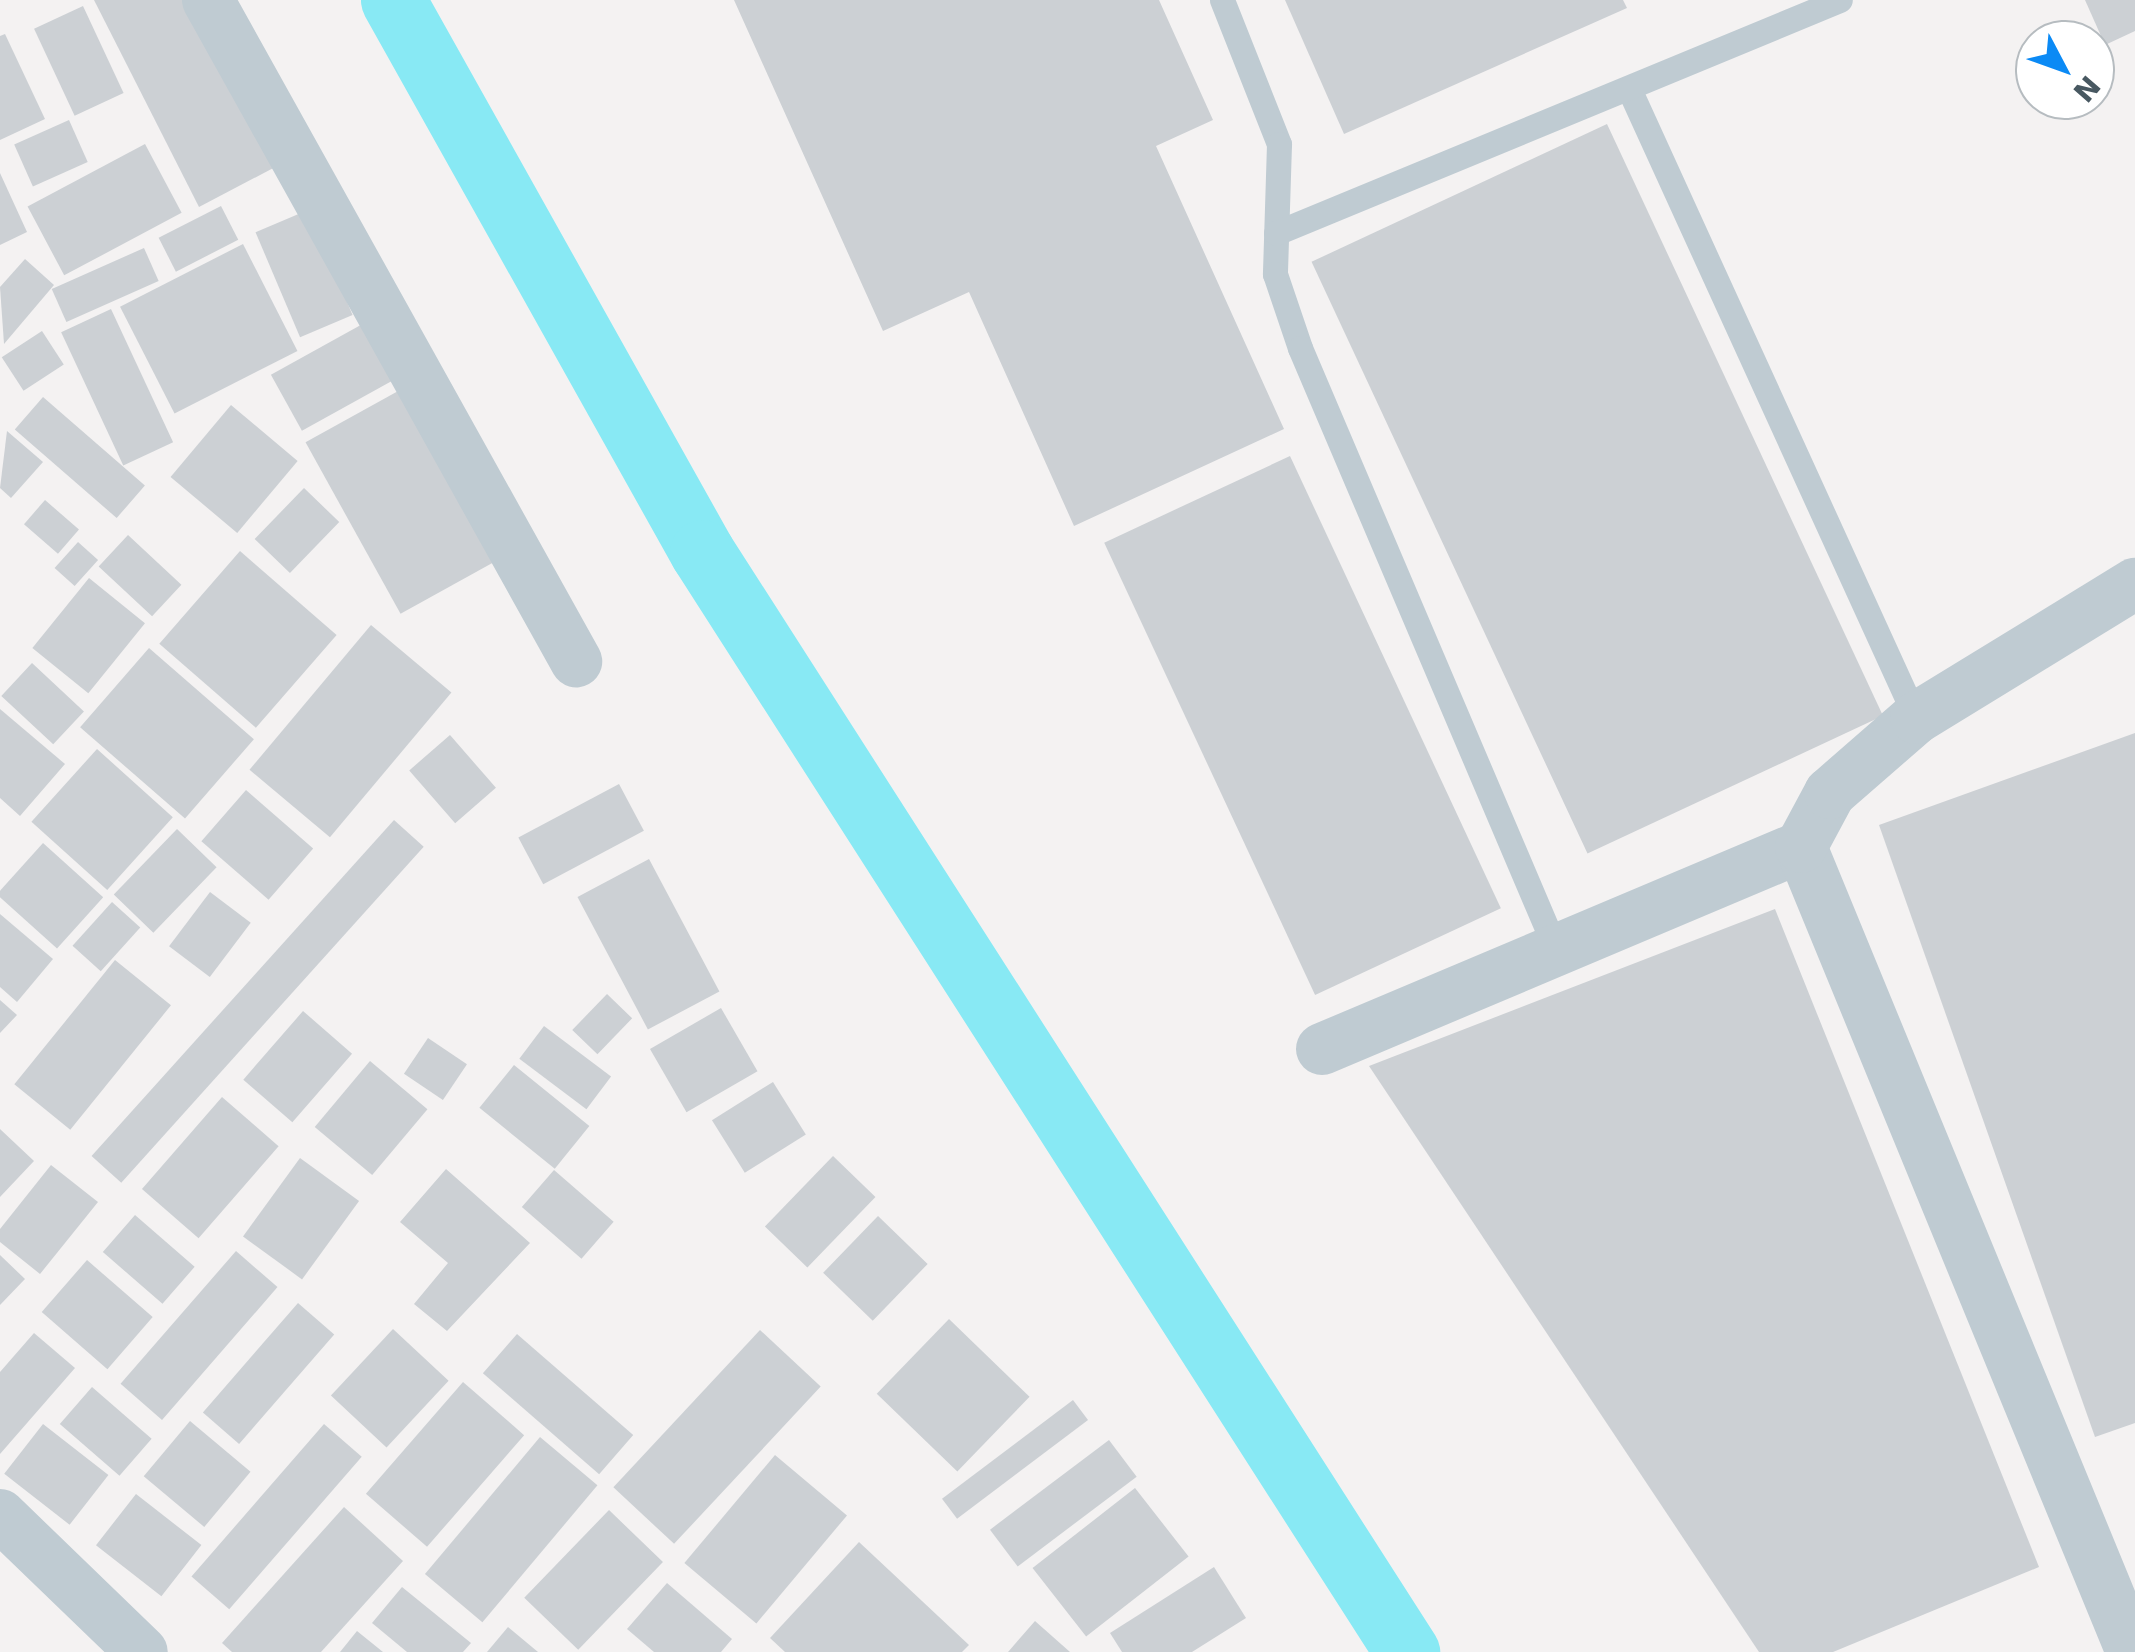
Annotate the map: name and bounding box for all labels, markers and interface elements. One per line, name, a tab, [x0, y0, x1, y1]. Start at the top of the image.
north arrow	[2015, 20, 2115, 120]
text: N	[2066, 69, 2107, 108]

